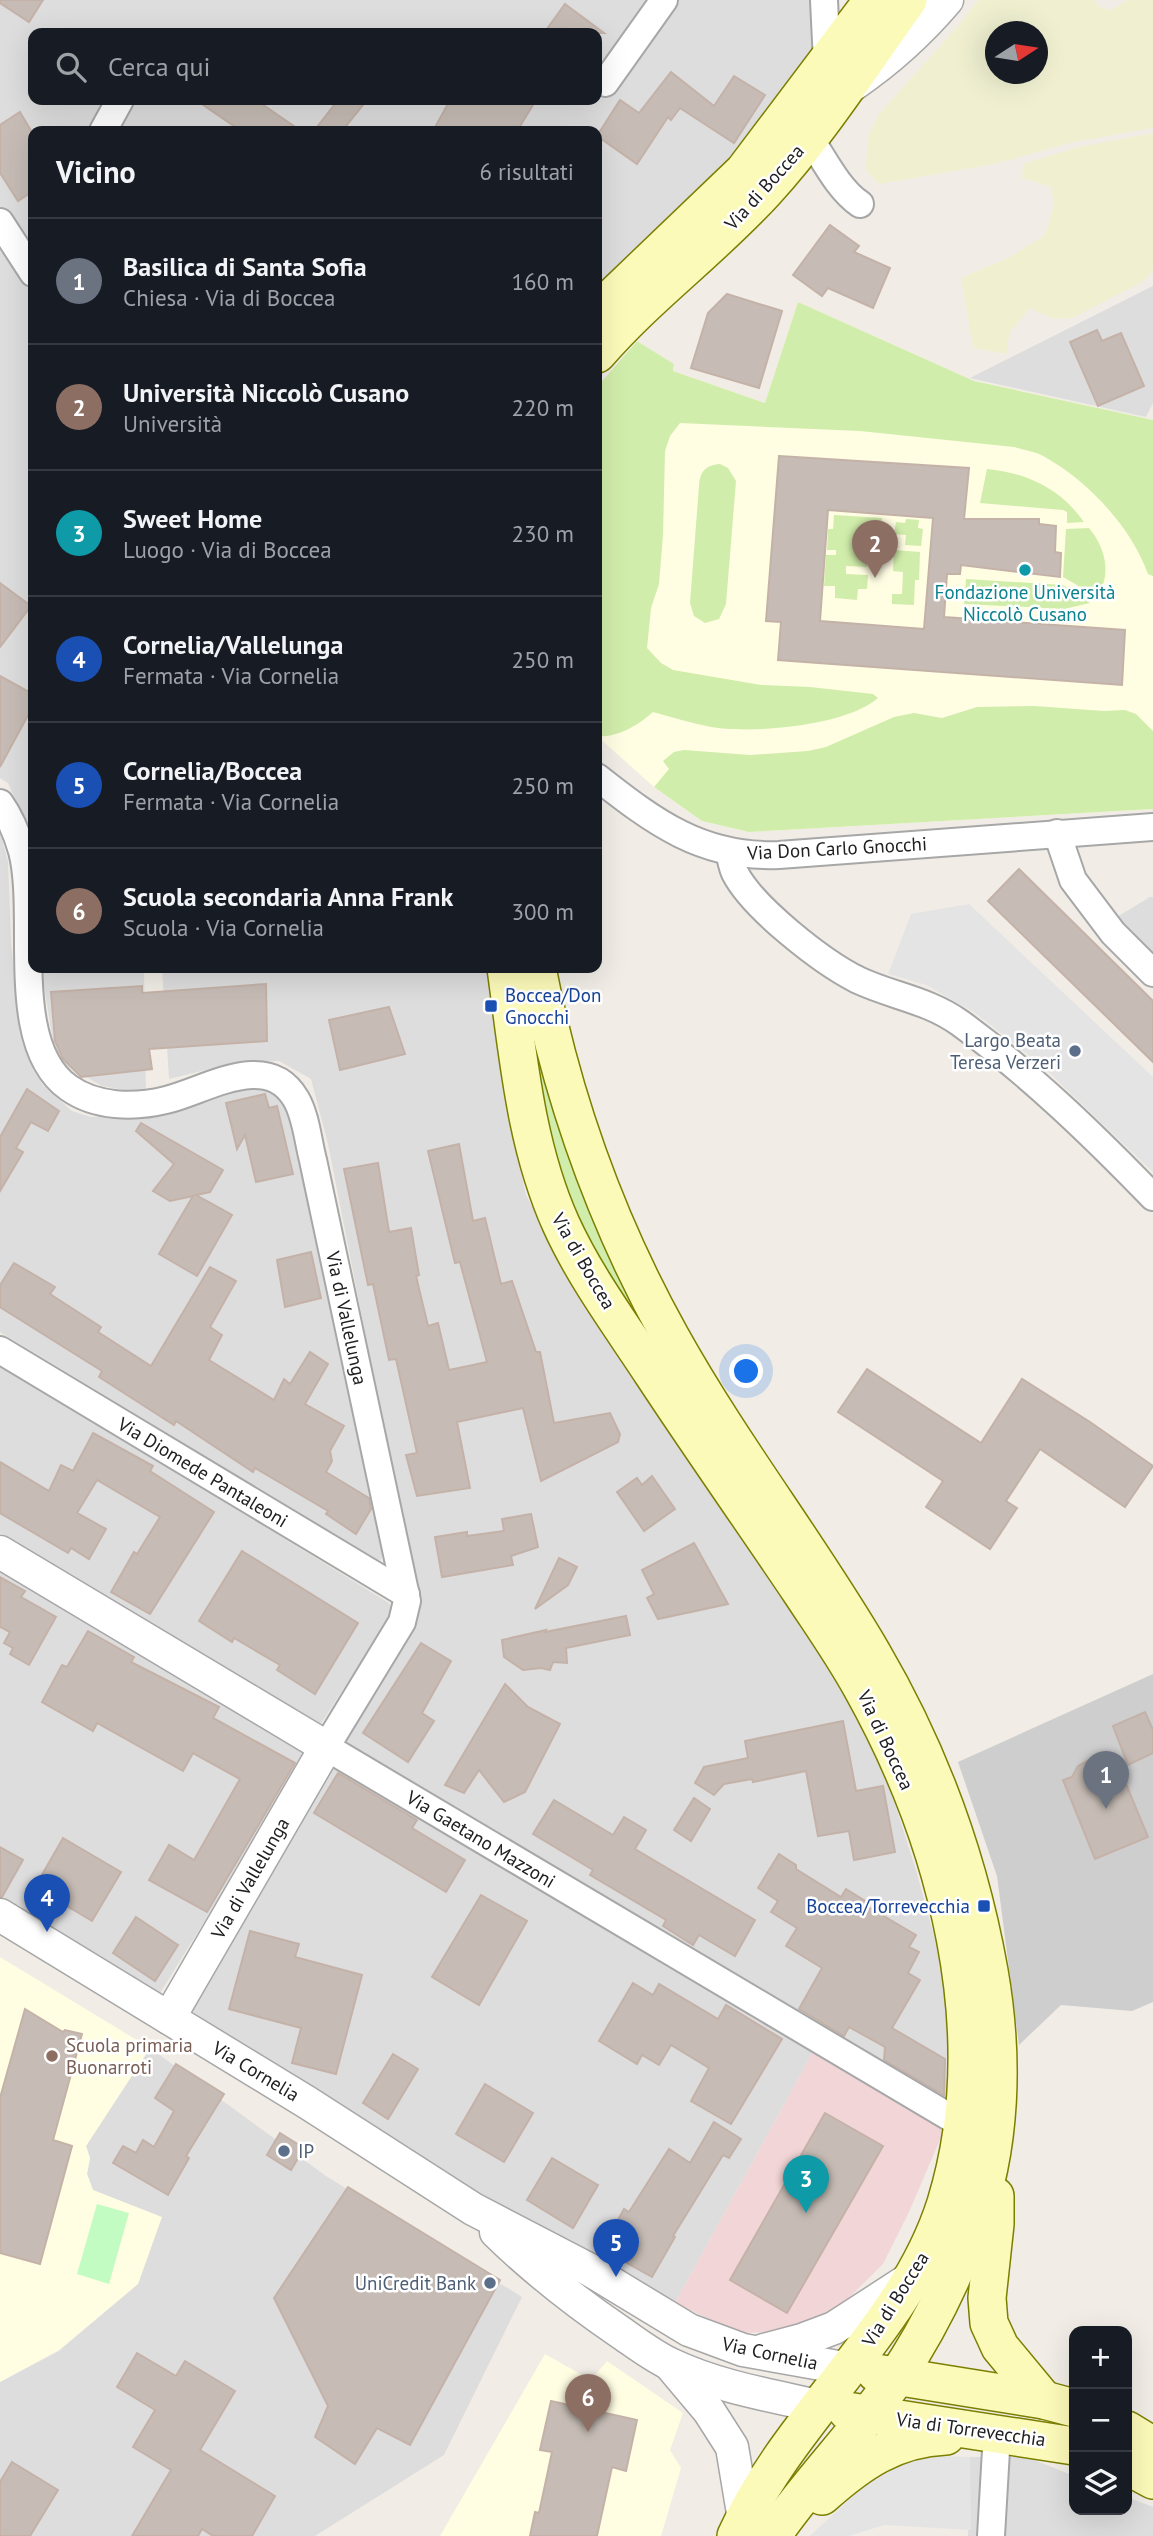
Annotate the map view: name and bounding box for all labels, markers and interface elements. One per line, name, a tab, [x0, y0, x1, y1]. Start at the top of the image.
north arrow	[985, 21, 1048, 84]
search box	[28, 28, 602, 105]
icon: search	[52, 48, 90, 86]
text: Cerca qui	[108, 50, 211, 83]
street label: Via di Boccea	[718, 139, 809, 236]
text: Vicino	[56, 152, 136, 191]
text: 6 risultati	[479, 157, 574, 186]
text: Basilica di Santa Sofia	[123, 250, 367, 283]
text: 1	[72, 267, 86, 296]
text: 160 m	[512, 267, 574, 296]
text: Chiesa · Via di Boccea	[123, 283, 335, 312]
text: Università Niccolò Cusano	[123, 376, 409, 409]
text: 2	[72, 393, 86, 422]
text: 220 m	[512, 393, 574, 422]
text: Università	[123, 409, 222, 438]
text: Sweet Home	[123, 502, 262, 535]
text: 3	[72, 519, 86, 548]
text: 230 m	[512, 519, 574, 548]
pin: 2	[852, 520, 898, 578]
text: Luogo · Via di Boccea	[123, 535, 332, 564]
marker: Fondazione Università Niccolò Cusano	[1017, 562, 1033, 578]
place label: Fondazione Università Niccolò Cusano	[935, 580, 1115, 626]
text: Cornelia/Vallelunga	[123, 628, 343, 661]
text: 4	[72, 645, 86, 674]
text: 250 m	[512, 645, 574, 674]
text: Fermata · Via Cornelia	[123, 661, 339, 690]
text: Cornelia/Boccea	[123, 754, 302, 787]
text: 5	[72, 771, 86, 800]
text: 250 m	[512, 771, 574, 800]
text: Fermata · Via Cornelia	[123, 787, 339, 816]
street label: Via Don Carlo Gnocchi	[745, 831, 928, 865]
text: Scuola secondaria Anna Frank	[123, 880, 453, 913]
text: 6	[72, 897, 86, 926]
text: 300 m	[512, 897, 574, 926]
text: Scuola · Via Cornelia	[123, 913, 324, 942]
place label: Boccea/Don Gnocchi	[505, 983, 601, 1029]
marker: Boccea/Don Gnocchi	[483, 998, 499, 1014]
place label: Largo Beata Teresa Verzeri	[950, 1028, 1061, 1074]
marker: Largo Beata Teresa Verzeri	[1067, 1043, 1083, 1059]
street label: Via di Boccea	[546, 1208, 621, 1314]
street label: Via di Vallelunga	[321, 1248, 373, 1387]
your location	[729, 1354, 763, 1388]
street label: Via Diomede Pantaleoni	[113, 1411, 293, 1532]
street label: Via di Boccea	[852, 1685, 920, 1794]
pin: 1	[1083, 1751, 1129, 1809]
street label: Via Gaetano Mazzoni	[401, 1785, 560, 1893]
street label: Via di Vallelunga	[205, 1813, 294, 1944]
pin: 4	[24, 1874, 70, 1932]
place label: Boccea/Torrevecchia	[806, 1894, 970, 1918]
marker: Boccea/Torrevecchia	[976, 1898, 992, 1914]
place label: Scuola primaria Buonarroti	[66, 2033, 193, 2079]
street label: Via Cornelia	[207, 2035, 304, 2106]
marker: Scuola primaria Buonarroti	[44, 2048, 60, 2064]
place label: IP	[298, 2139, 314, 2163]
marker: IP	[276, 2143, 292, 2159]
pin: 3	[783, 2155, 829, 2213]
pin: 5	[593, 2219, 639, 2277]
street label: Via di Boccea	[856, 2247, 934, 2352]
place label: UniCredit Bank	[355, 2271, 476, 2295]
marker: UniCredit Bank	[482, 2275, 498, 2291]
map controls	[1069, 2326, 1132, 2515]
button: +	[1069, 2326, 1132, 2389]
street label: Via Cornelia	[719, 2331, 820, 2375]
pin: 6	[565, 2374, 611, 2432]
button: −	[1069, 2389, 1132, 2452]
street label: Via di Torrevecchia	[894, 2406, 1047, 2451]
button: layers	[1069, 2452, 1132, 2515]

